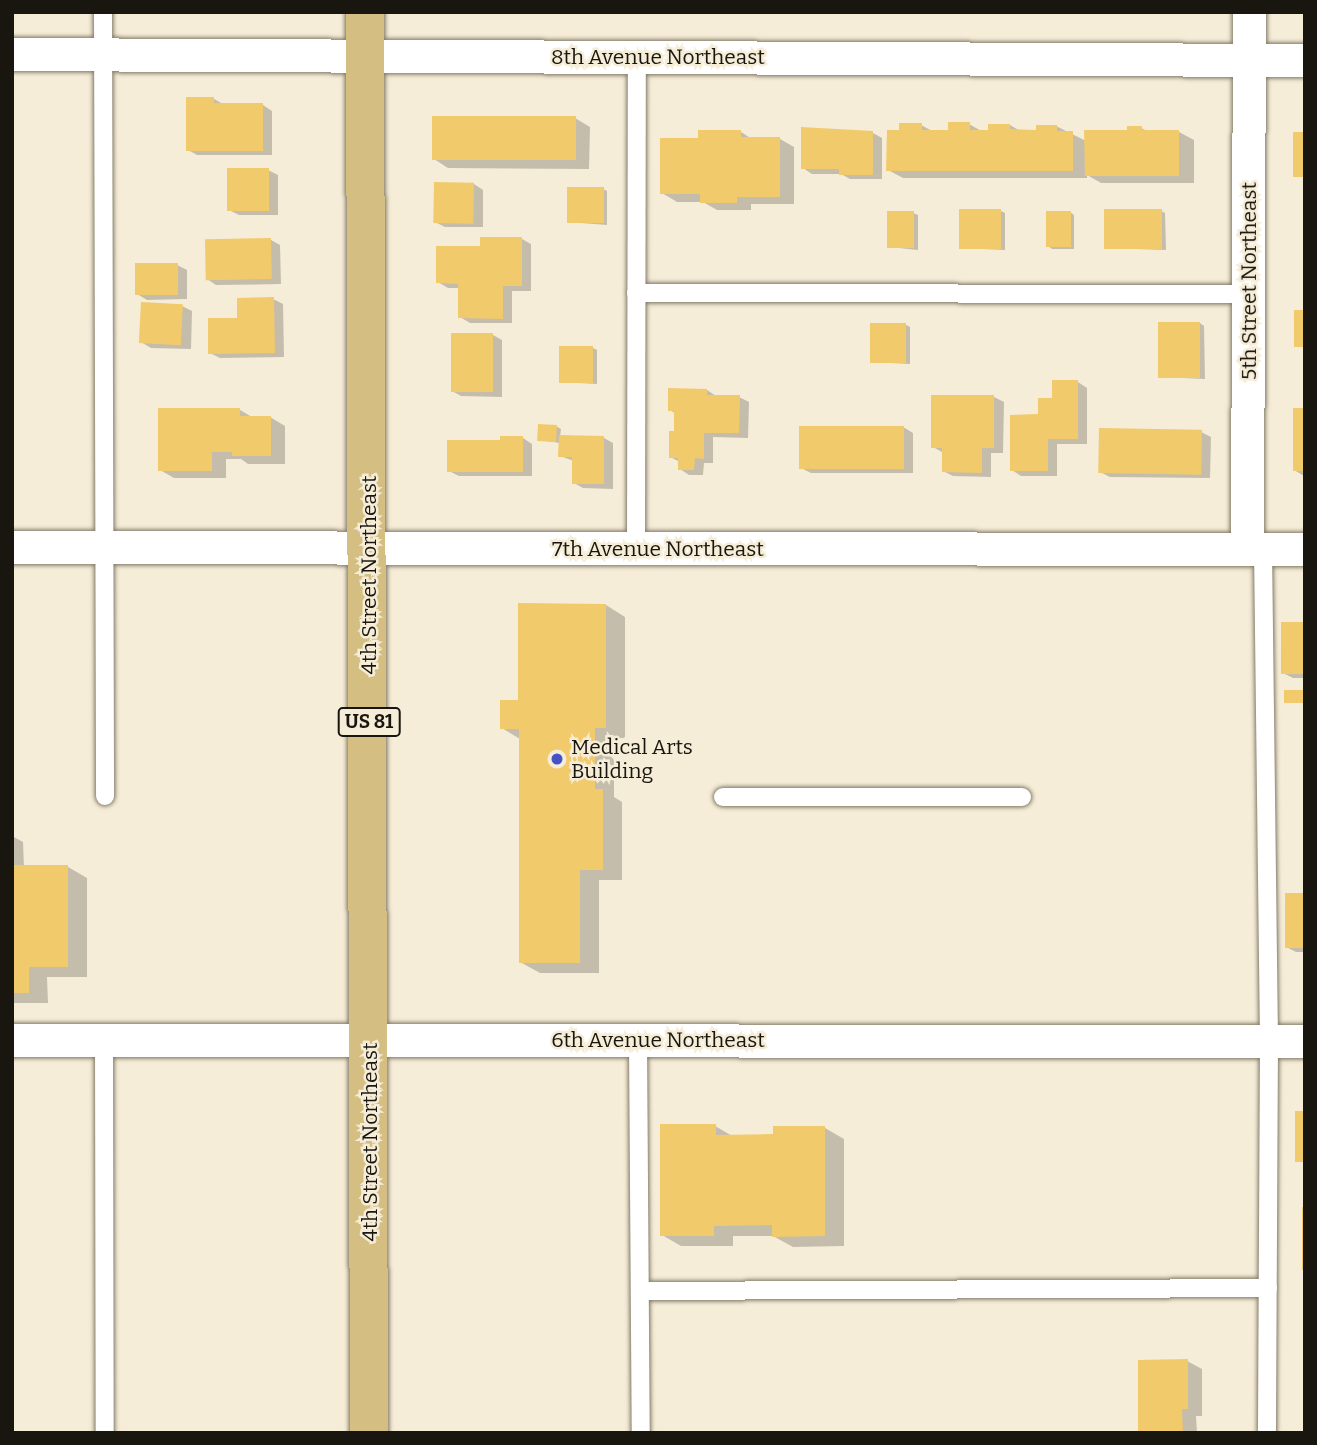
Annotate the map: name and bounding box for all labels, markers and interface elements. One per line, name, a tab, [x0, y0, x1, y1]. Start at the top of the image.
street label: 8th Avenue Northeast	[551, 44, 765, 70]
street label: 5th Street Northeast	[1236, 182, 1262, 380]
street label: 4th Street Northeast	[356, 475, 382, 675]
street label: 7th Avenue Northeast	[552, 536, 764, 562]
road number: US 81	[338, 706, 400, 737]
place label: Medical Arts Building	[571, 734, 693, 784]
marker: Medical Arts Building	[549, 751, 565, 767]
street label: 6th Avenue Northeast	[551, 1027, 765, 1053]
street label: 4th Street Northeast	[357, 1042, 383, 1242]

